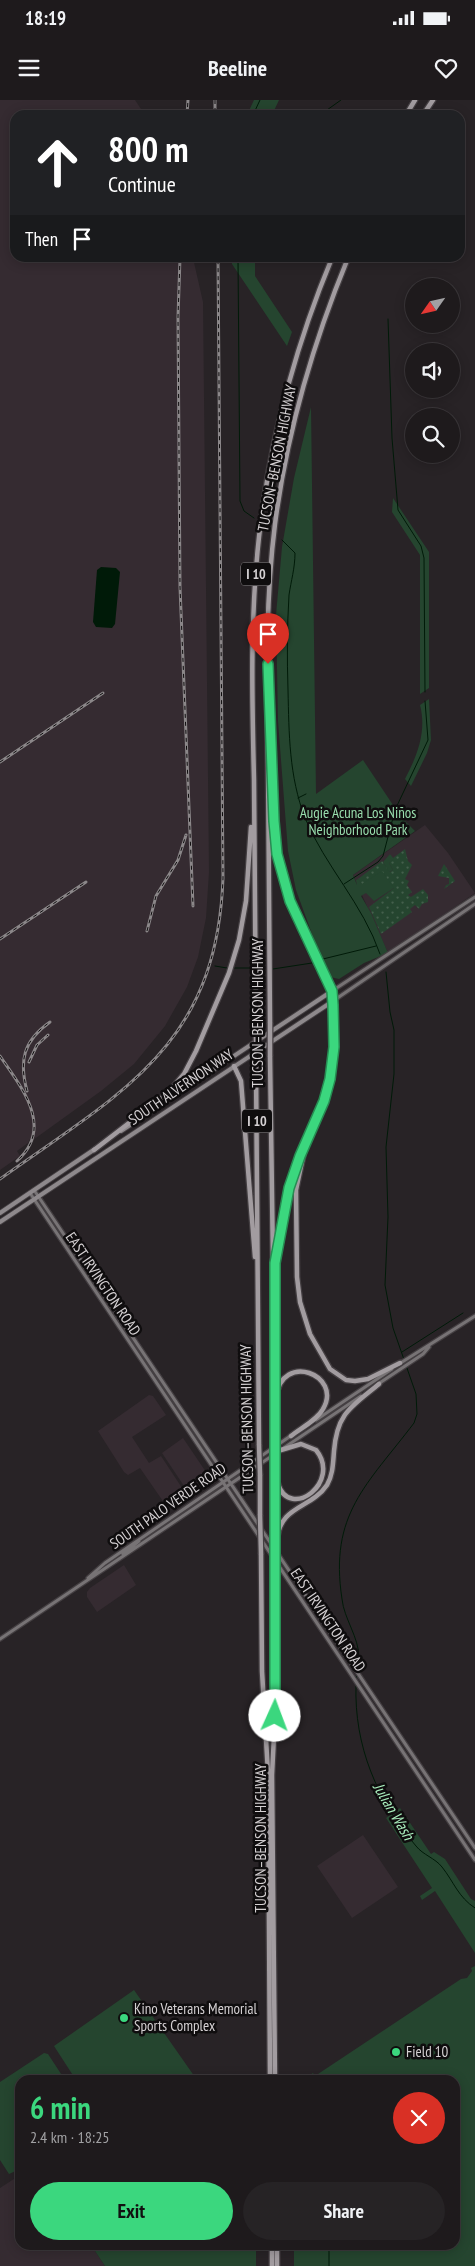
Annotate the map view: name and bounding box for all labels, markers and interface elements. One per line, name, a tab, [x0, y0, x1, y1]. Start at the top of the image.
text: 18:19	[25, 6, 66, 30]
icon: menu	[15, 54, 43, 82]
text: Beeline	[208, 54, 267, 82]
icon: heart	[432, 54, 460, 82]
text: 800 m	[108, 126, 189, 172]
icon: ahead	[25, 130, 90, 195]
text: Continue	[108, 170, 176, 198]
icon: arrive	[68, 225, 96, 253]
text: Then	[25, 227, 58, 251]
north arrow	[405, 278, 460, 332]
map controls	[405, 278, 460, 463]
button: sound	[405, 343, 460, 398]
street label: TUCSON–BENSON HIGHWAY	[253, 383, 300, 533]
button: search	[405, 408, 460, 463]
road number: I 10	[241, 562, 271, 586]
pin	[247, 613, 289, 664]
icon: arrive	[254, 620, 282, 648]
park label: Augie Acuna Los Niños Neighborhood Park	[300, 803, 416, 839]
street label: TUCSON–BENSON HIGHWAY	[248, 938, 267, 1088]
street label: SOUTH ALVERNON WAY	[125, 1044, 237, 1129]
road number: I 10	[242, 1109, 272, 1132]
street label: EAST IRVINGTON ROAD	[62, 1228, 145, 1339]
street label: TUCSON–BENSON HIGHWAY	[236, 1344, 257, 1494]
street label: SOUTH PALO VERDE ROAD	[106, 1458, 230, 1553]
street label: EAST IRVINGTON ROAD	[287, 1564, 370, 1675]
position arrow	[248, 1689, 300, 1741]
street label: TUCSON–BENSON HIGHWAY	[251, 1763, 270, 1913]
water label: Julian Wash	[369, 1778, 419, 1844]
place label: Kino Veterans Memorial Sports Complex	[134, 1999, 257, 2035]
marker: Kino Veterans Memorial Sports Complex	[118, 2012, 130, 2024]
place label: Field 10	[406, 2042, 449, 2061]
marker: Field 10	[390, 2046, 402, 2058]
text: 6 min	[30, 2088, 91, 2127]
button: close	[393, 2092, 445, 2144]
text: 2.4 km · 18:25	[30, 2127, 110, 2147]
button: Exit	[30, 2182, 233, 2240]
button: Share	[243, 2182, 445, 2240]

